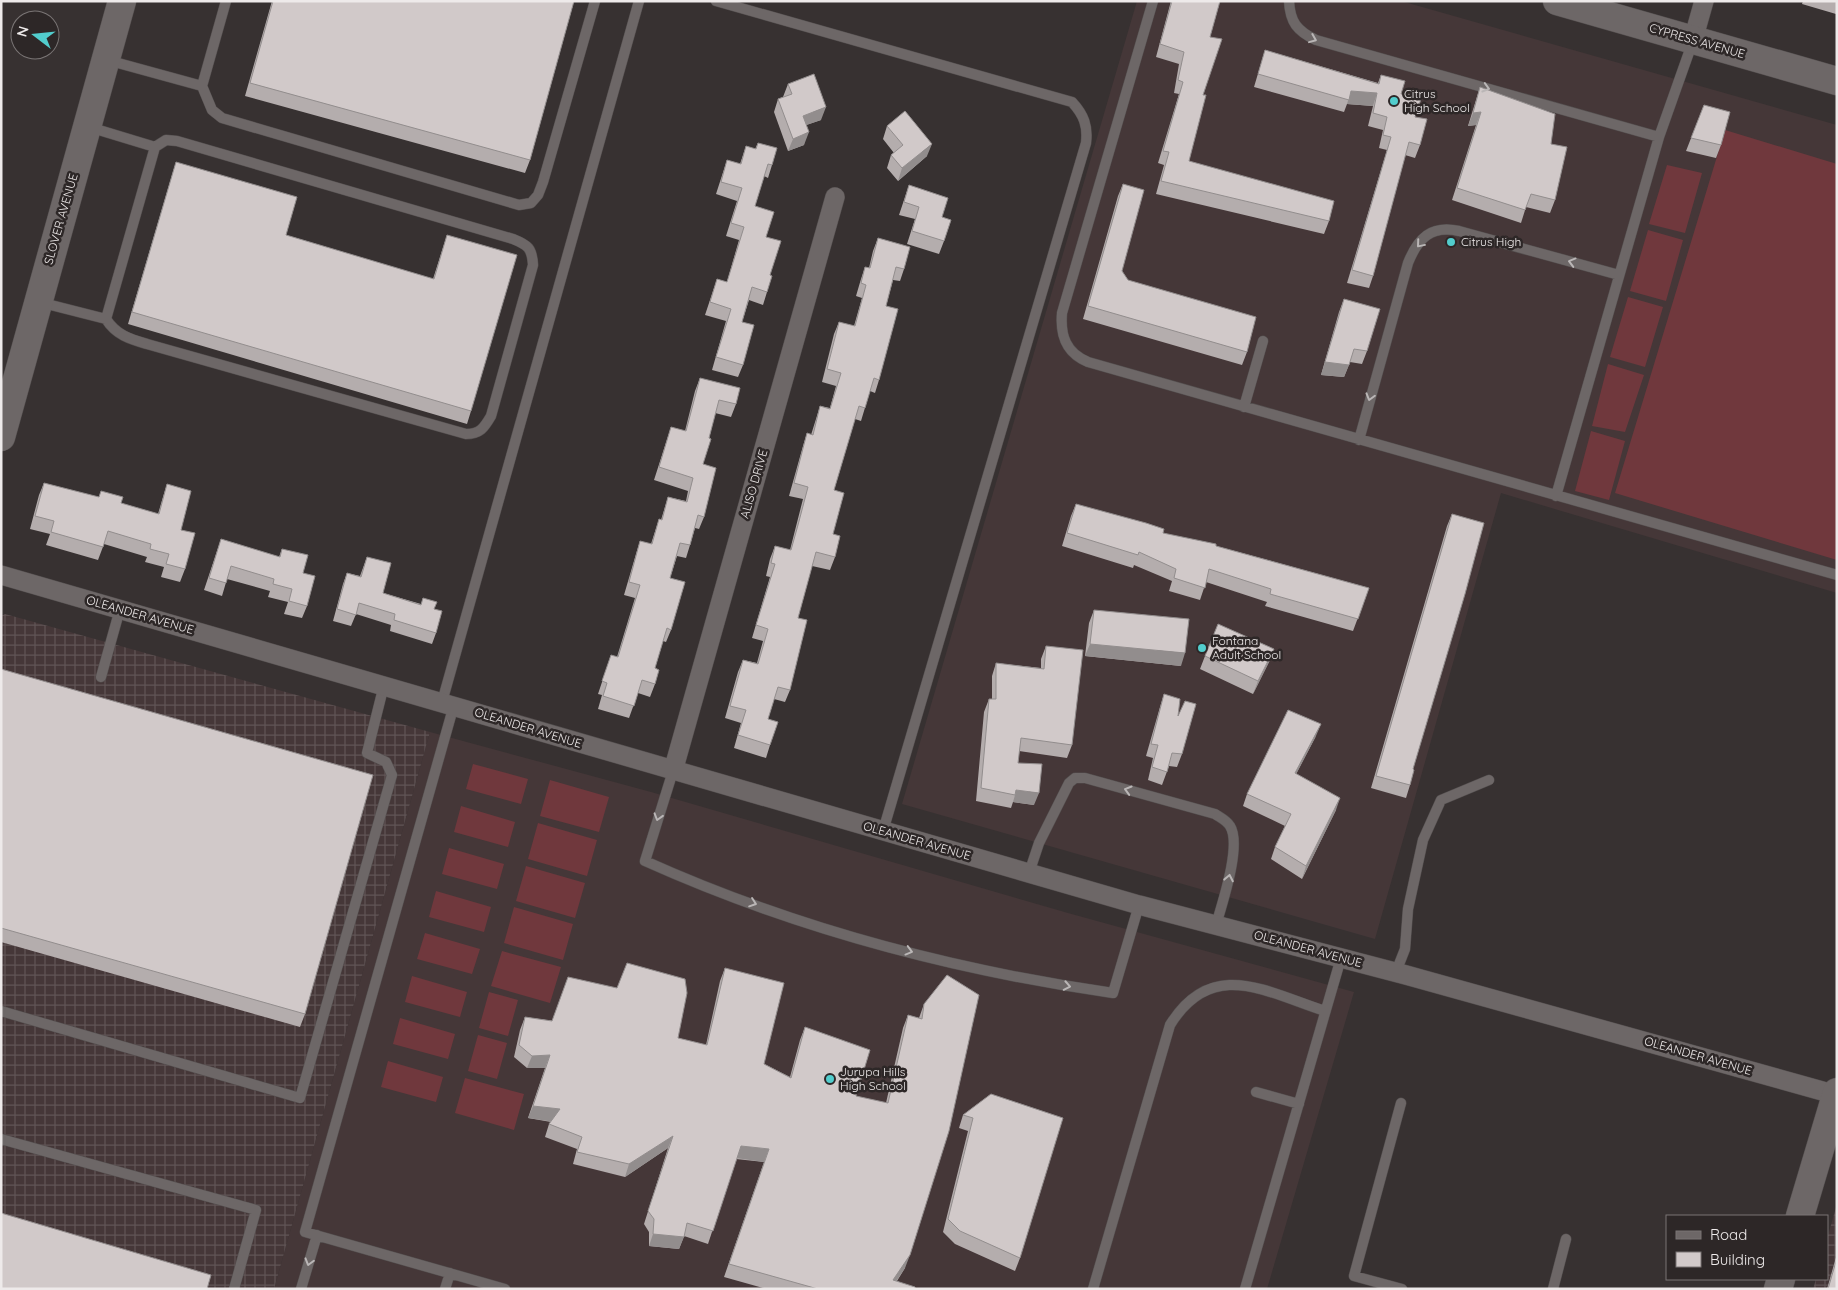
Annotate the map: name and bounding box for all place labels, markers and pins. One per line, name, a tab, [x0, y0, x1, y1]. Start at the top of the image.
place label: Citrus High School	[1404, 86, 1470, 115]
marker: Citrus High School	[1388, 95, 1400, 107]
place label: Citrus High	[1461, 234, 1521, 249]
marker: Citrus High	[1445, 236, 1457, 248]
place label: Fontana Adult School	[1212, 633, 1281, 662]
marker: Fontana Adult School	[1196, 642, 1208, 654]
place label: Jurupa Hills High School	[840, 1064, 906, 1093]
marker: Jurupa Hills High School	[824, 1073, 836, 1085]

